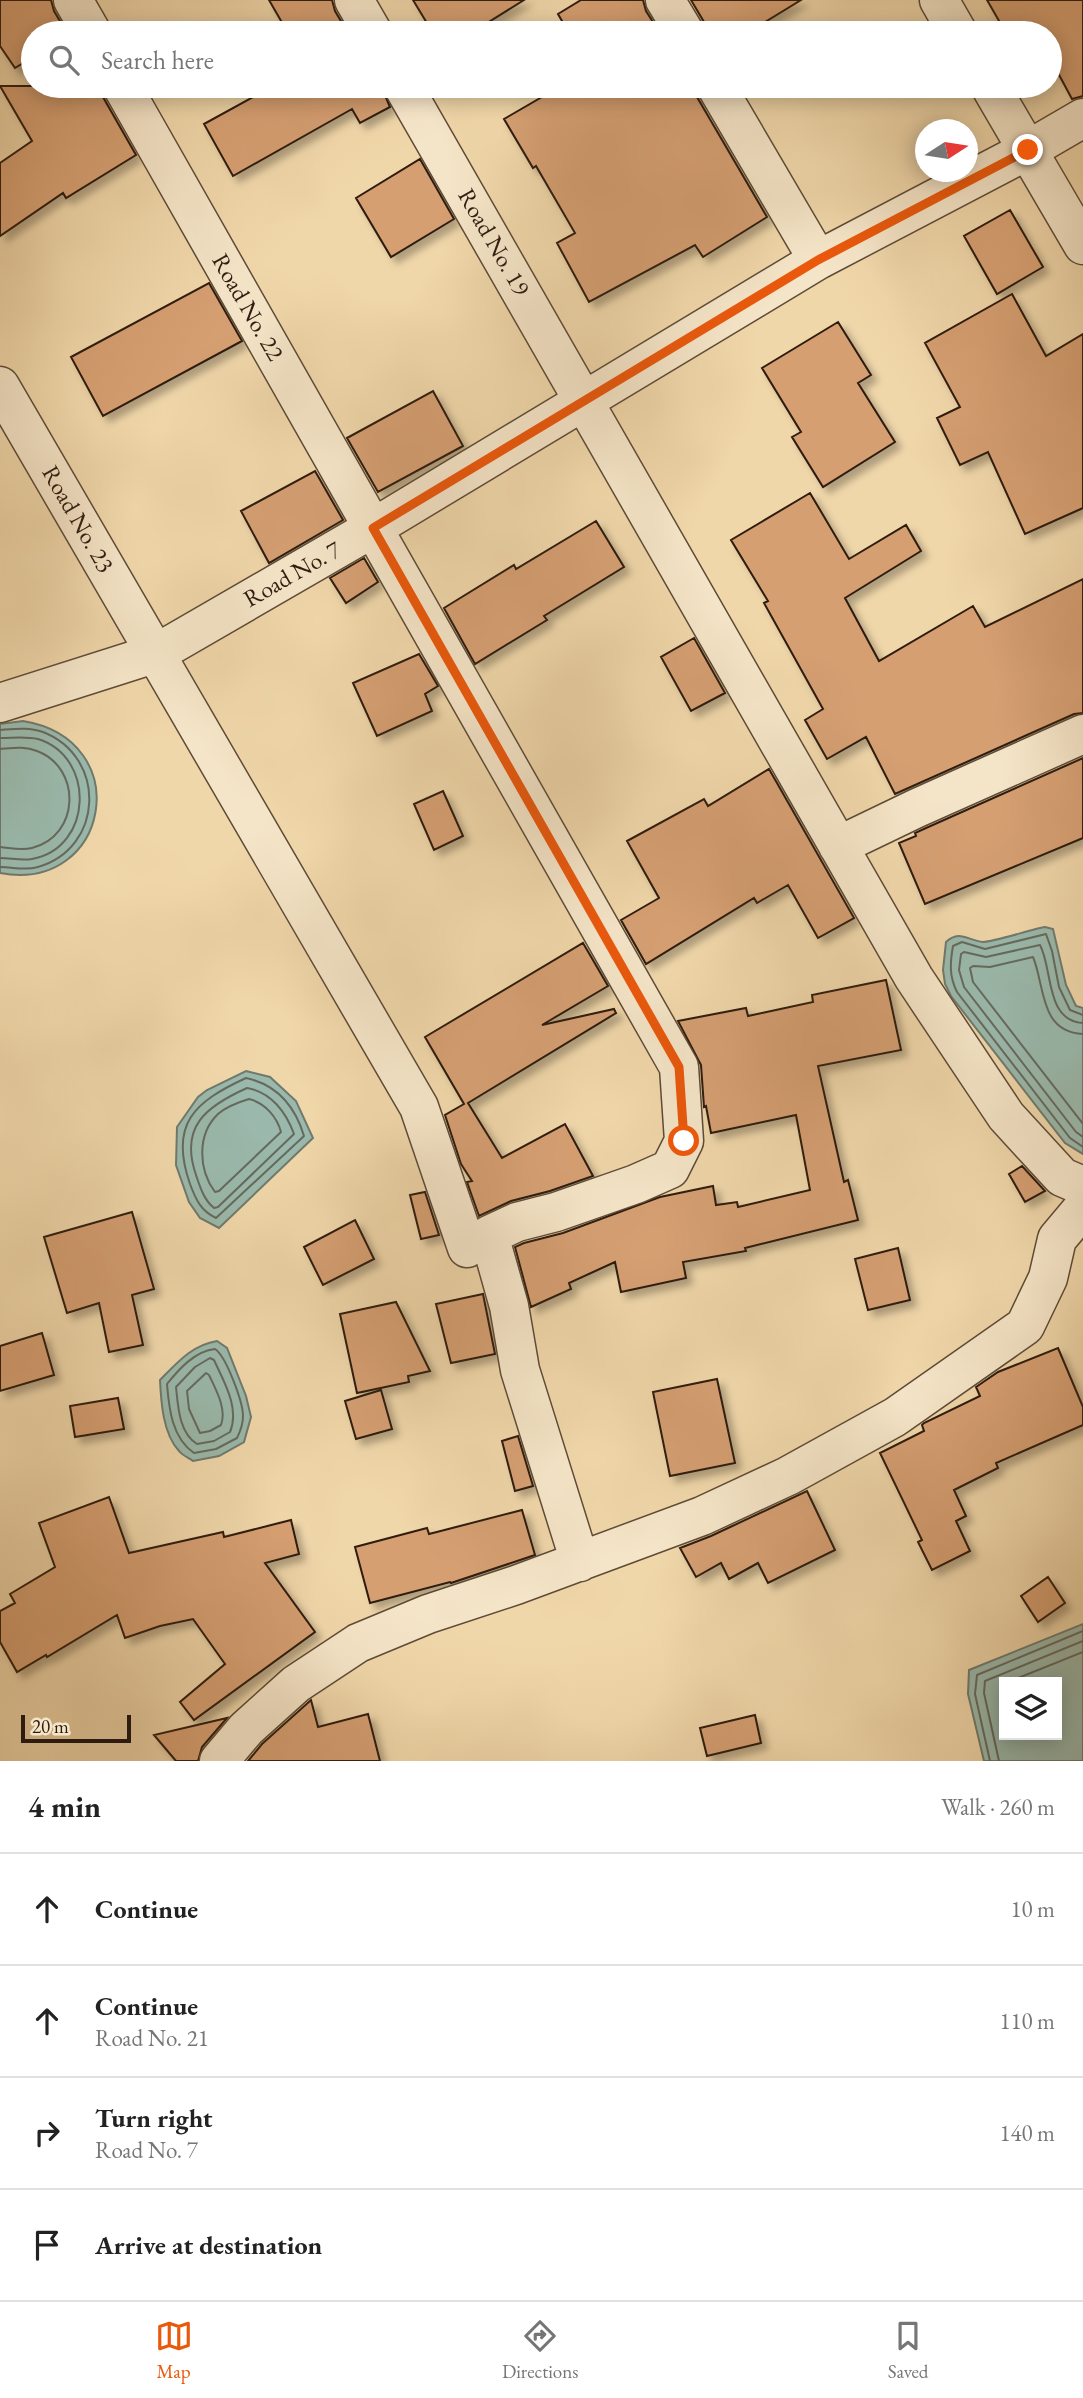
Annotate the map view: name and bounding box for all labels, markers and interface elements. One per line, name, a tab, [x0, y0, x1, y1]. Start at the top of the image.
search box	[21, 21, 1062, 98]
icon: search	[45, 41, 83, 79]
text: Search here	[101, 43, 214, 77]
north arrow	[915, 119, 978, 182]
route end	[1012, 134, 1043, 165]
street label: Road No. 19	[451, 183, 538, 301]
street label: Road No. 22	[205, 248, 292, 366]
street label: Road No. 23	[35, 460, 122, 578]
street label: Road No. 7	[238, 533, 346, 614]
route start	[668, 1125, 699, 1156]
map controls	[999, 1677, 1062, 1740]
button: layers	[999, 1677, 1062, 1740]
scale bar	[21, 1712, 131, 1744]
text: 20 m	[32, 1714, 69, 1739]
text: 4 min	[28, 1787, 101, 1826]
text: Walk · 260 m	[941, 1792, 1055, 1822]
icon: ahead	[28, 1890, 66, 1928]
text: Continue	[95, 1892, 198, 1926]
text: 10 m	[1010, 1894, 1055, 1924]
text: Continue	[95, 1989, 198, 2023]
icon: ahead	[28, 2002, 66, 2040]
text: 110 m	[999, 2006, 1055, 2036]
text: Road No. 21	[95, 2023, 209, 2053]
text: Turn right	[95, 2101, 213, 2135]
icon: right	[28, 2114, 66, 2152]
text: 140 m	[999, 2118, 1055, 2148]
text: Road No. 7	[95, 2135, 198, 2165]
icon: arrive	[28, 2226, 66, 2264]
text: Arrive at destination	[95, 2228, 322, 2262]
tab: Map	[155, 2317, 193, 2384]
tab: Directions	[502, 2317, 578, 2384]
tab: Saved	[888, 2317, 928, 2384]

